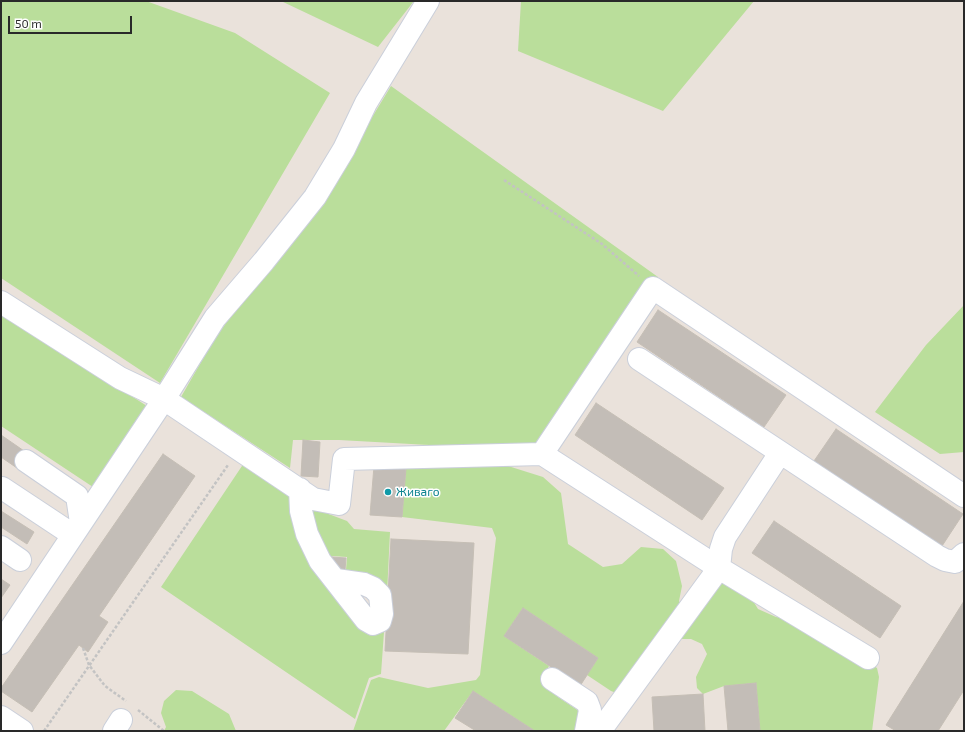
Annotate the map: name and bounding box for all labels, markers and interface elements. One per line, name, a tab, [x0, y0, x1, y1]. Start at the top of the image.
scale bar	[10, 8, 134, 34]
text: 50 m	[15, 16, 42, 30]
place label: Живаго	[396, 485, 439, 499]
marker: Живаго	[383, 487, 393, 497]

